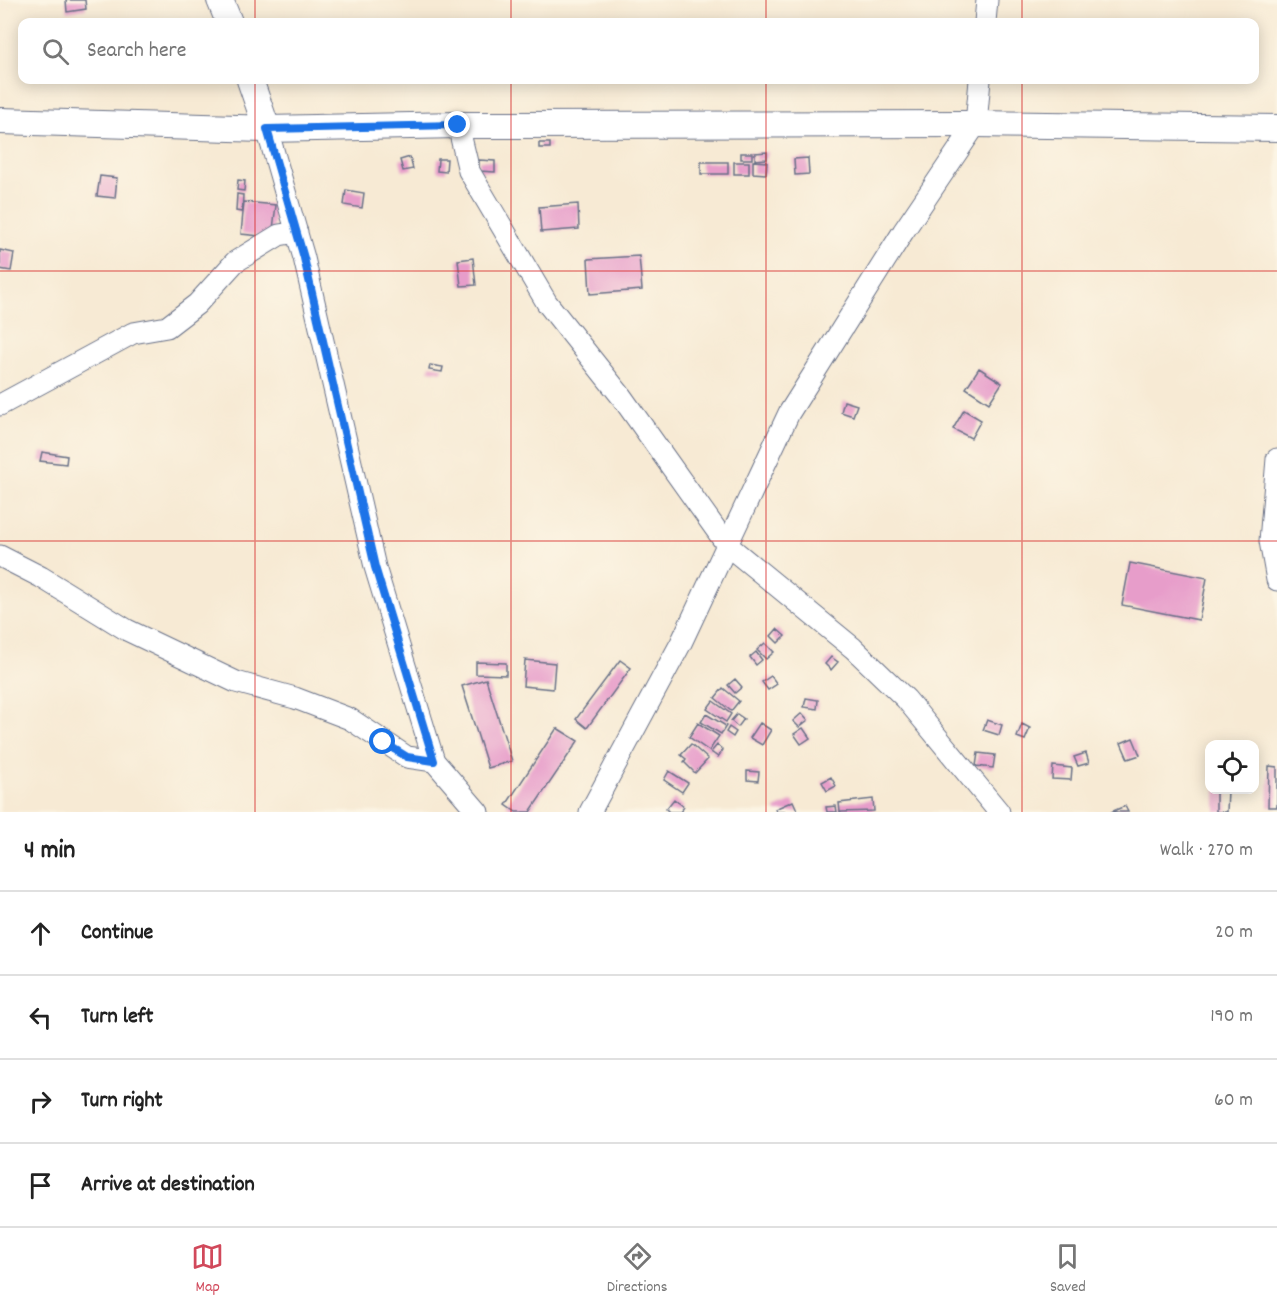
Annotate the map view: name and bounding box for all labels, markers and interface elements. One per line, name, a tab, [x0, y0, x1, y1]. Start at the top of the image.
search box	[18, 18, 1259, 84]
icon: search	[39, 35, 72, 68]
text: Search here	[87, 36, 186, 67]
route end	[444, 111, 470, 137]
route start	[369, 728, 395, 754]
map controls	[1205, 740, 1259, 794]
button: locate	[1205, 740, 1259, 794]
text: 4 min	[24, 833, 75, 870]
text: Walk · 270 m	[1160, 837, 1253, 865]
icon: ahead	[24, 917, 57, 950]
text: Continue	[81, 918, 153, 949]
text: 20 m	[1215, 919, 1253, 947]
icon: left	[24, 1001, 57, 1034]
text: Turn left	[81, 1002, 153, 1033]
text: 190 m	[1210, 1003, 1253, 1031]
icon: right	[24, 1085, 57, 1118]
text: Turn right	[81, 1086, 163, 1117]
text: 60 m	[1214, 1087, 1253, 1115]
icon: arrive	[24, 1169, 57, 1202]
text: Arrive at destination	[81, 1170, 255, 1201]
tab: Map	[191, 1240, 224, 1299]
tab: Directions	[607, 1240, 667, 1299]
tab: Saved	[1050, 1240, 1086, 1299]

